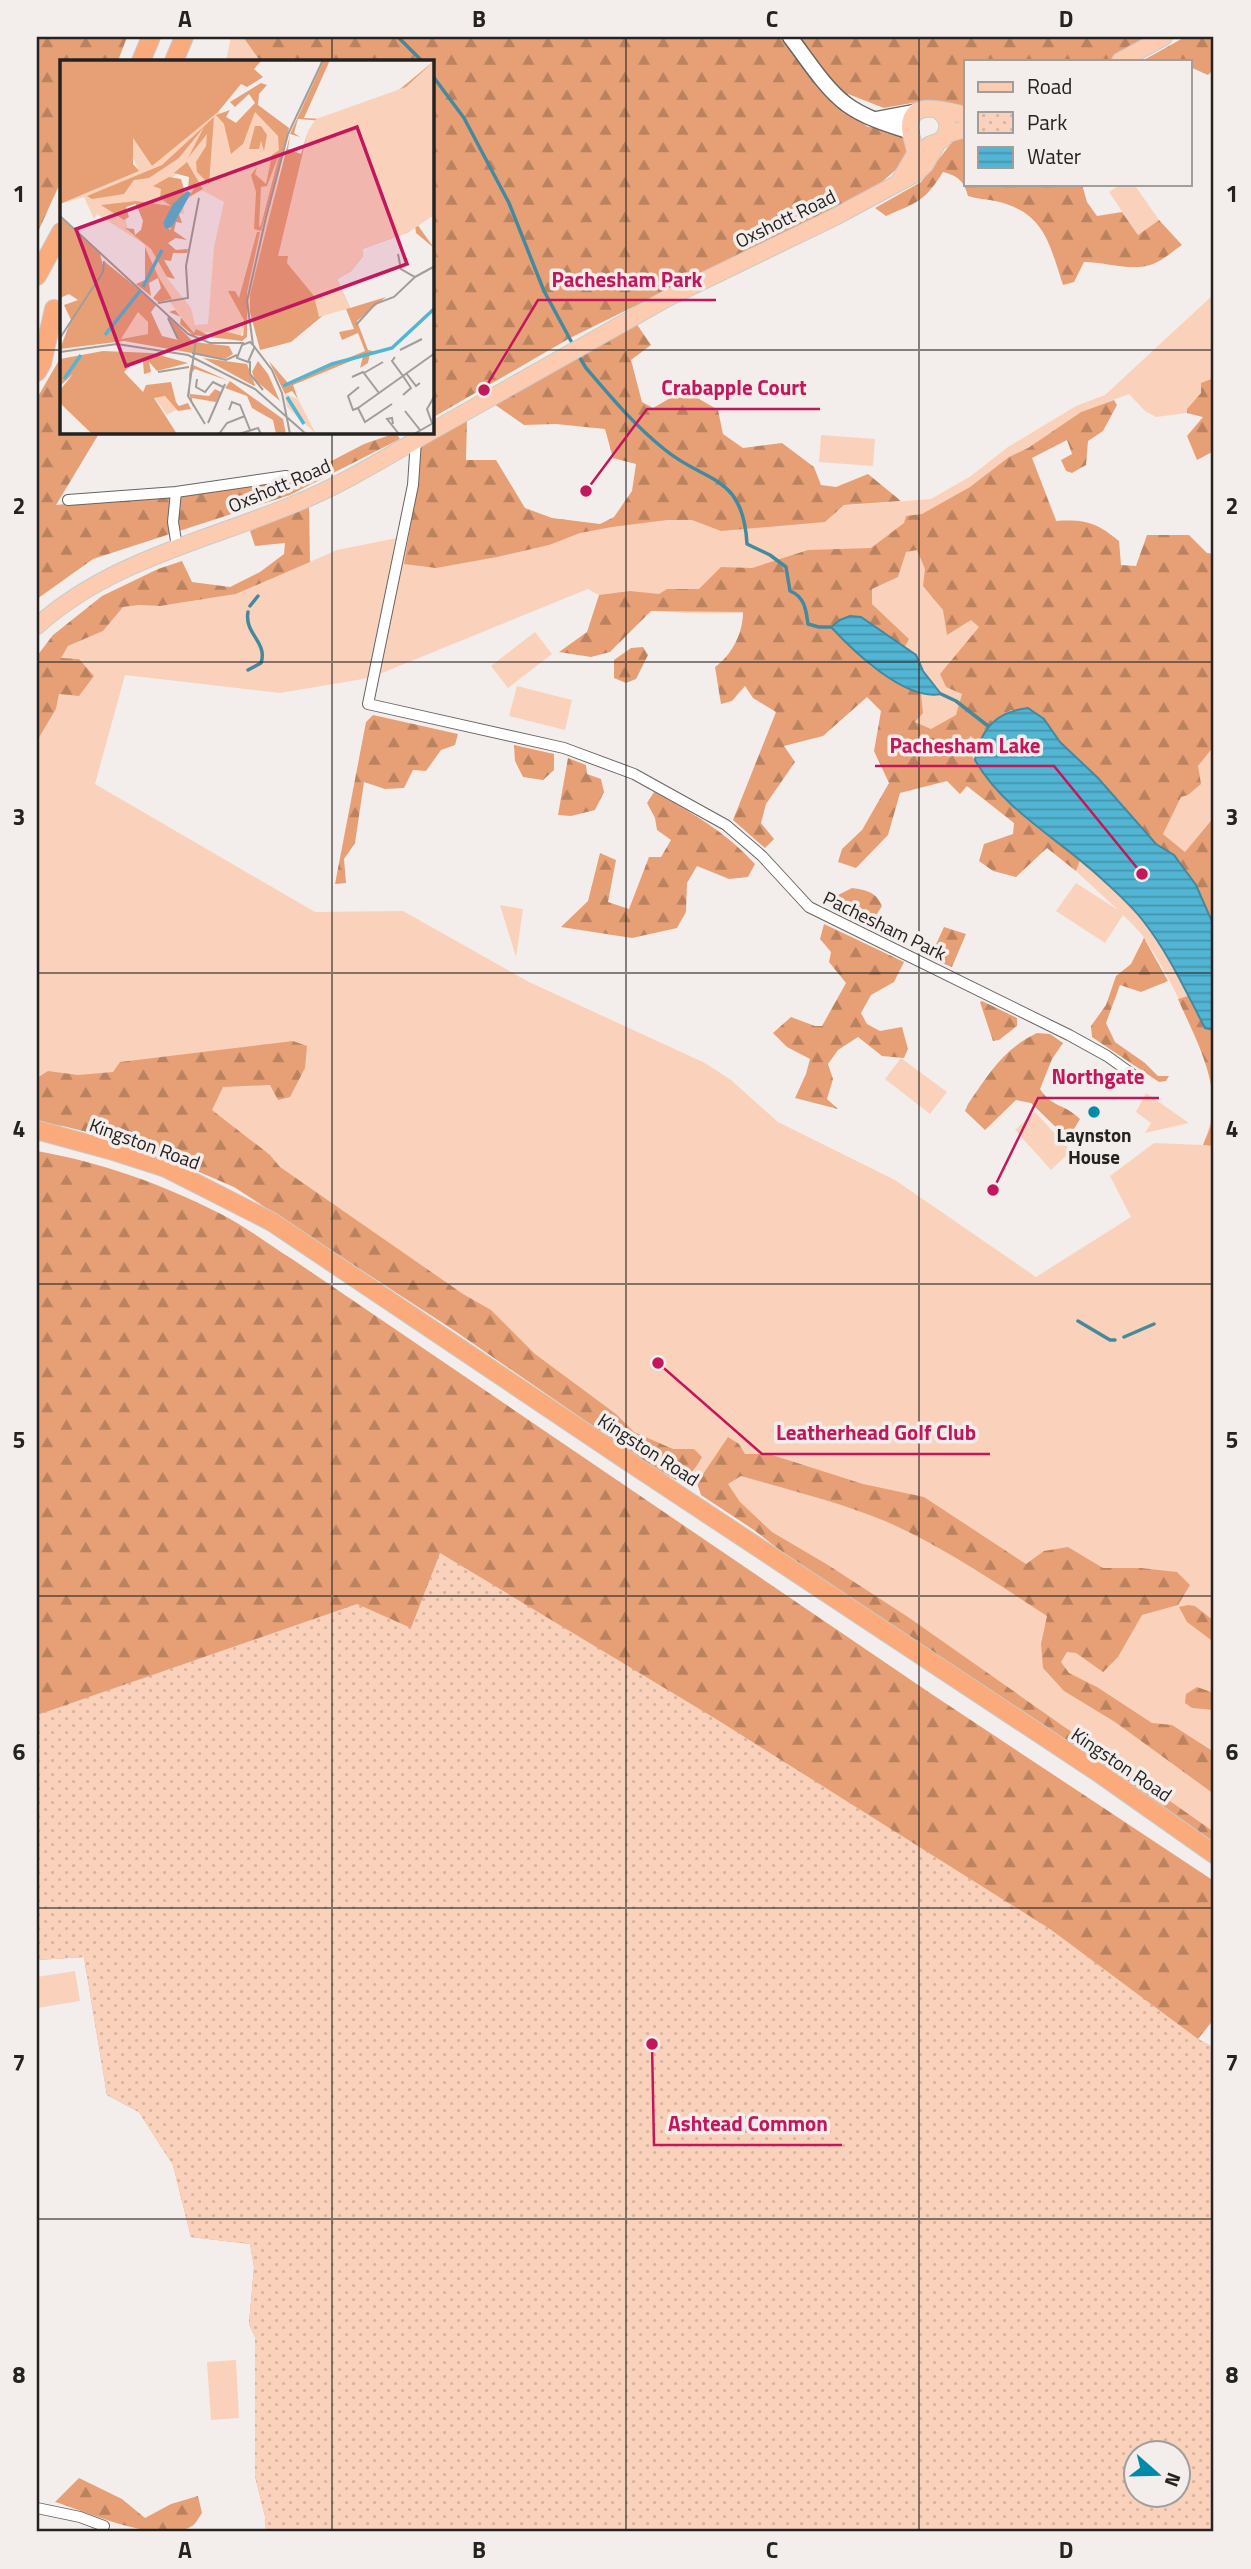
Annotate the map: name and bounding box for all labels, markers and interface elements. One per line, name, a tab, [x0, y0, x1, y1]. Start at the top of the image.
text: A	[178, 1, 192, 36]
text: B	[472, 1, 486, 36]
text: C	[766, 1, 778, 36]
text: D	[1059, 1, 1073, 36]
inset map	[60, 60, 434, 434]
legend	[964, 60, 1192, 186]
text: Road	[1027, 70, 1072, 102]
text: Park	[1027, 106, 1067, 138]
text: Water	[1027, 140, 1081, 172]
text: 1	[13, 176, 25, 211]
text: 1	[1226, 176, 1238, 211]
street label: Oxshott Road	[730, 181, 840, 255]
callout: Pachesham Park	[538, 258, 716, 300]
text: Pachesham Park	[552, 263, 703, 295]
callout: Crabapple Court	[647, 367, 820, 409]
text: Crabapple Court	[661, 371, 807, 403]
street label: Oxshott Road	[223, 450, 335, 520]
text: 2	[13, 488, 25, 523]
text: 2	[1226, 488, 1238, 523]
callout: Pachesham Lake	[875, 724, 1054, 766]
text: Pachesham Lake	[889, 729, 1041, 761]
text: 3	[13, 799, 25, 834]
text: 3	[1226, 799, 1238, 834]
street label: Pachesham Park	[819, 883, 951, 967]
callout: Northgate	[1038, 1056, 1159, 1098]
text: Northgate	[1052, 1060, 1144, 1092]
marker: Laynston House	[1086, 1104, 1102, 1120]
street label: Kingston Road	[86, 1110, 204, 1176]
text: 4	[13, 1111, 25, 1146]
text: 4	[1226, 1111, 1238, 1146]
place label: Laynston House	[1056, 1120, 1132, 1171]
street label: Kingston Road	[592, 1405, 706, 1493]
callout: Leatherhead Golf Club	[762, 1412, 990, 1454]
text: Leatherhead Golf Club	[776, 1416, 976, 1448]
text: 5	[13, 1422, 25, 1457]
text: 5	[1226, 1422, 1238, 1457]
street label: Kingston Road	[1066, 1720, 1178, 1808]
text: 6	[13, 1734, 26, 1769]
text: 6	[1226, 1734, 1239, 1769]
text: 7	[13, 2045, 25, 2080]
text: 7	[1226, 2045, 1238, 2080]
callout: Ashtead Common	[654, 2103, 842, 2145]
text: Ashtead Common	[668, 2107, 828, 2139]
text: 8	[13, 2357, 26, 2392]
text: 8	[1226, 2357, 1239, 2392]
north arrow	[1122, 2440, 1192, 2510]
text: N	[1158, 2469, 1189, 2491]
text: A	[178, 2532, 192, 2567]
text: B	[472, 2532, 486, 2567]
text: C	[766, 2532, 778, 2567]
text: D	[1059, 2532, 1073, 2567]

